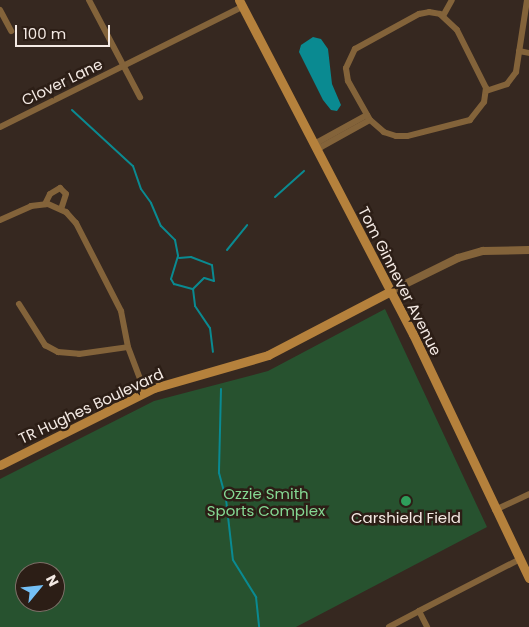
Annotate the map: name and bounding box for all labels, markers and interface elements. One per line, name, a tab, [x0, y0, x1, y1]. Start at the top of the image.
scale bar	[18, 15, 112, 47]
text: 100 m	[23, 23, 66, 44]
street label: Clover Lane	[19, 55, 105, 109]
street label: Tom Ginnever Avenue	[355, 204, 445, 358]
street label: TR Hughes Boulevard	[16, 365, 166, 447]
park label: Ozzie Smith Sports Complex	[207, 484, 325, 519]
marker: Carshield Field	[400, 495, 412, 507]
place label: Carshield Field	[351, 509, 461, 527]
north arrow	[15, 562, 65, 612]
text: N	[41, 571, 64, 590]

